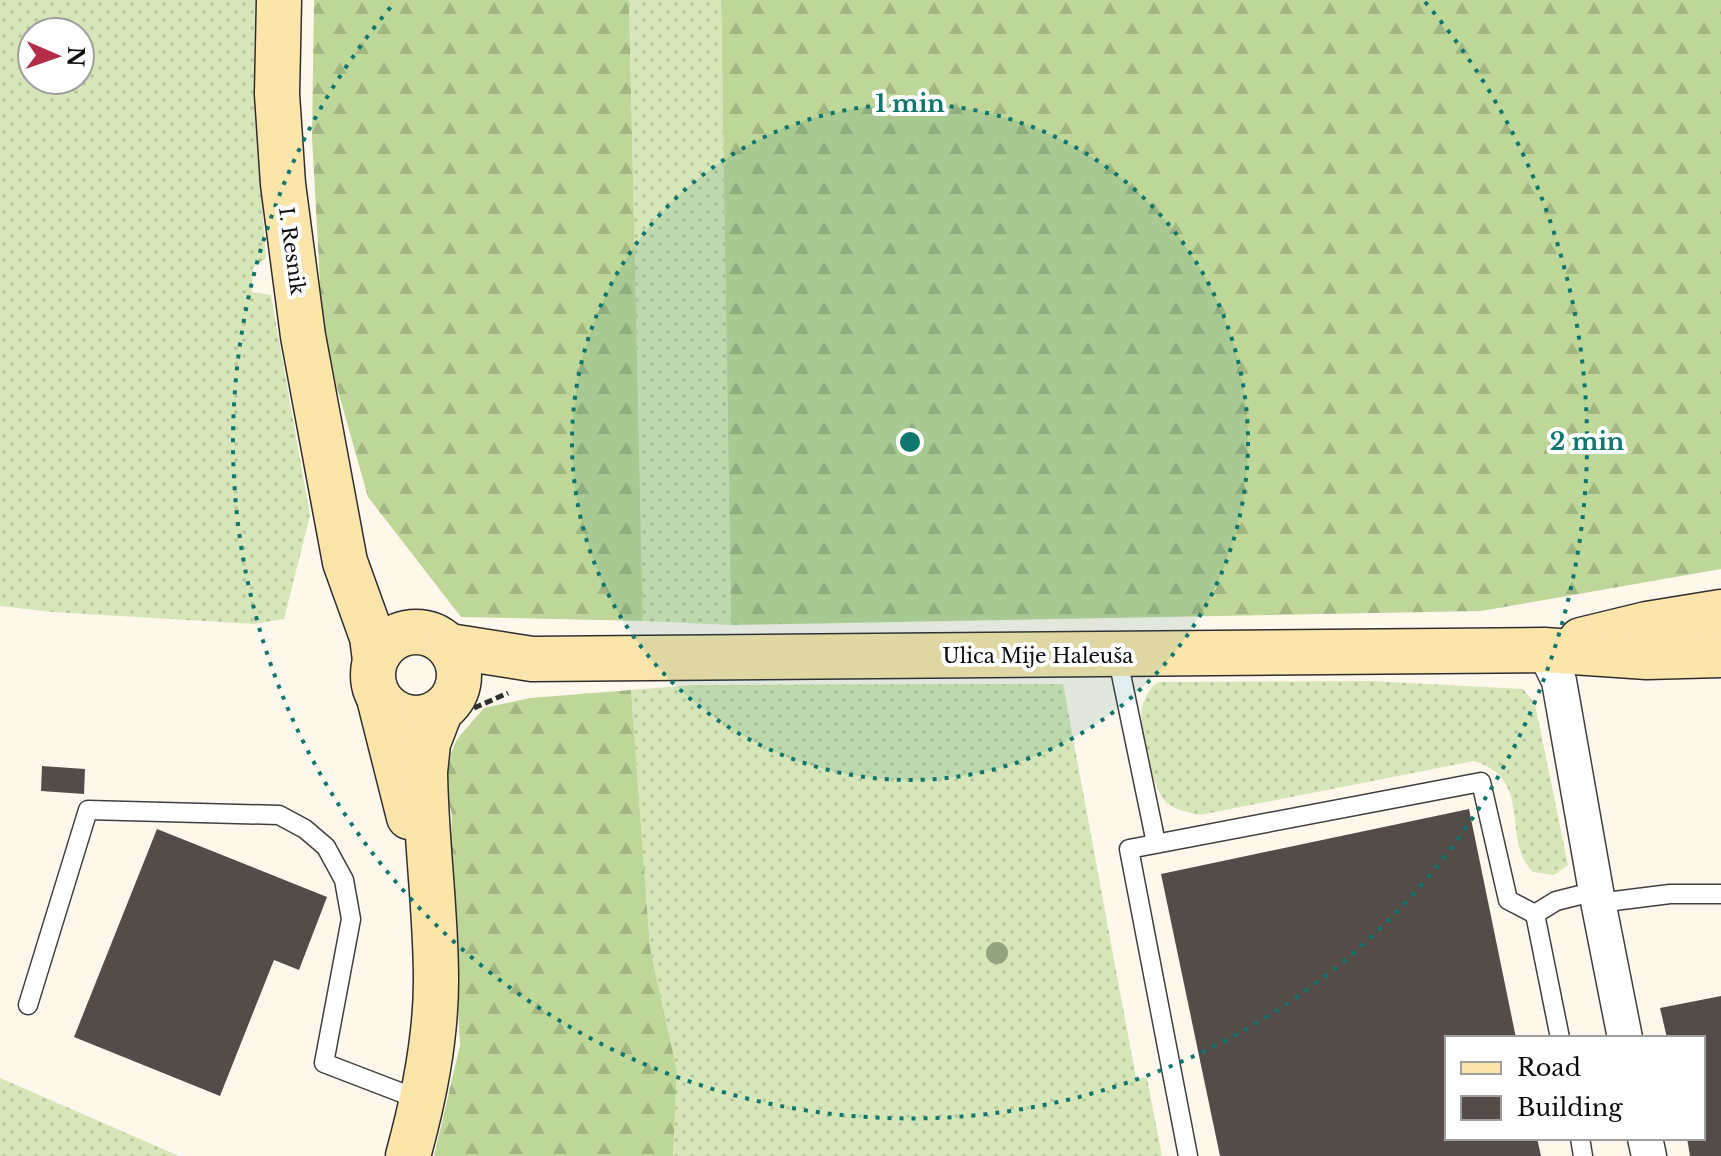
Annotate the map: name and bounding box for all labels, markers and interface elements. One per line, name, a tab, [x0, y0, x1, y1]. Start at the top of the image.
north arrow	[16, 16, 96, 96]
text: N	[62, 46, 89, 68]
text: 1 min	[875, 89, 945, 118]
street label: I. Resnik	[274, 206, 310, 297]
text: 2 min	[1550, 427, 1625, 456]
centre of rings	[896, 428, 924, 456]
street label: Ulica Mije Haleuša	[943, 644, 1134, 668]
legend	[1445, 1036, 1705, 1140]
text: Road	[1517, 1053, 1581, 1082]
text: Building	[1517, 1093, 1623, 1122]

